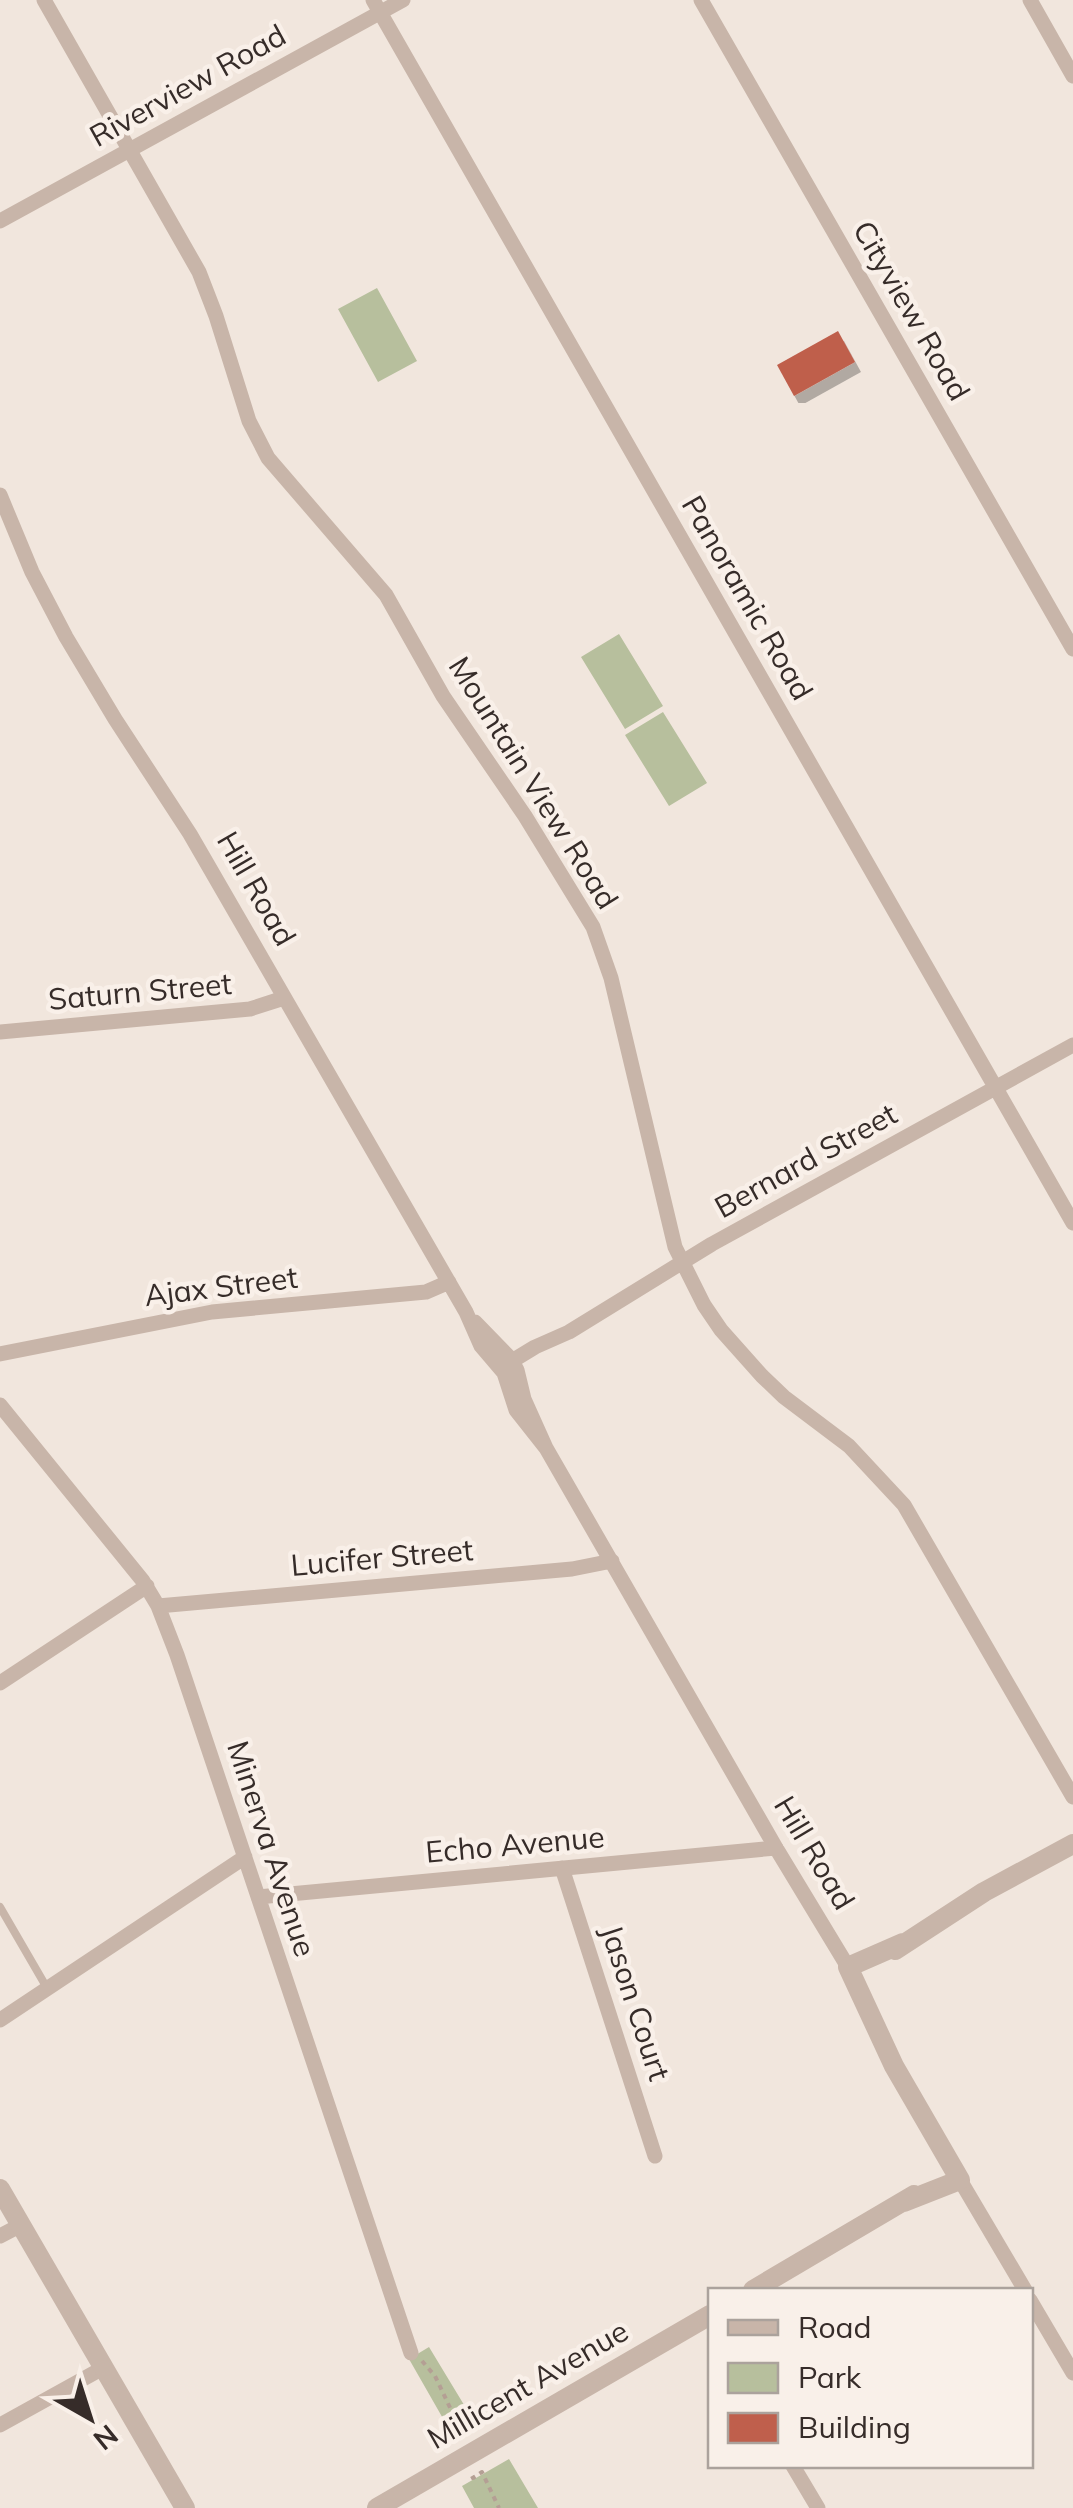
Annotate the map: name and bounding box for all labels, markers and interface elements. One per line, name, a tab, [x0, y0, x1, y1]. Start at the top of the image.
street label: Riverview Road	[83, 16, 292, 155]
street label: Cityview Road	[845, 214, 979, 407]
street label: Panoramic Road	[674, 488, 822, 707]
street label: Mountain View Road	[441, 649, 627, 916]
street label: Hill Road	[209, 825, 305, 952]
street label: Saturn Street	[47, 964, 233, 1018]
street label: Bernard Street	[708, 1094, 903, 1226]
street label: Ajax Street	[142, 1258, 300, 1314]
street label: Lucifer Street	[289, 1530, 475, 1584]
street label: Minerva Avenue	[219, 1736, 325, 1961]
street label: Hill Road	[766, 1789, 864, 1916]
street label: Echo Avenue	[424, 1817, 606, 1871]
street label: Jason Court	[593, 1920, 679, 2085]
legend	[708, 2288, 1033, 2468]
text: Road	[798, 2308, 872, 2346]
street label: Millicent Avenue	[420, 2311, 635, 2457]
text: Park	[798, 2358, 862, 2396]
north arrow	[40, 2368, 140, 2468]
text: Building	[798, 2408, 911, 2446]
text: N	[87, 2418, 125, 2458]

